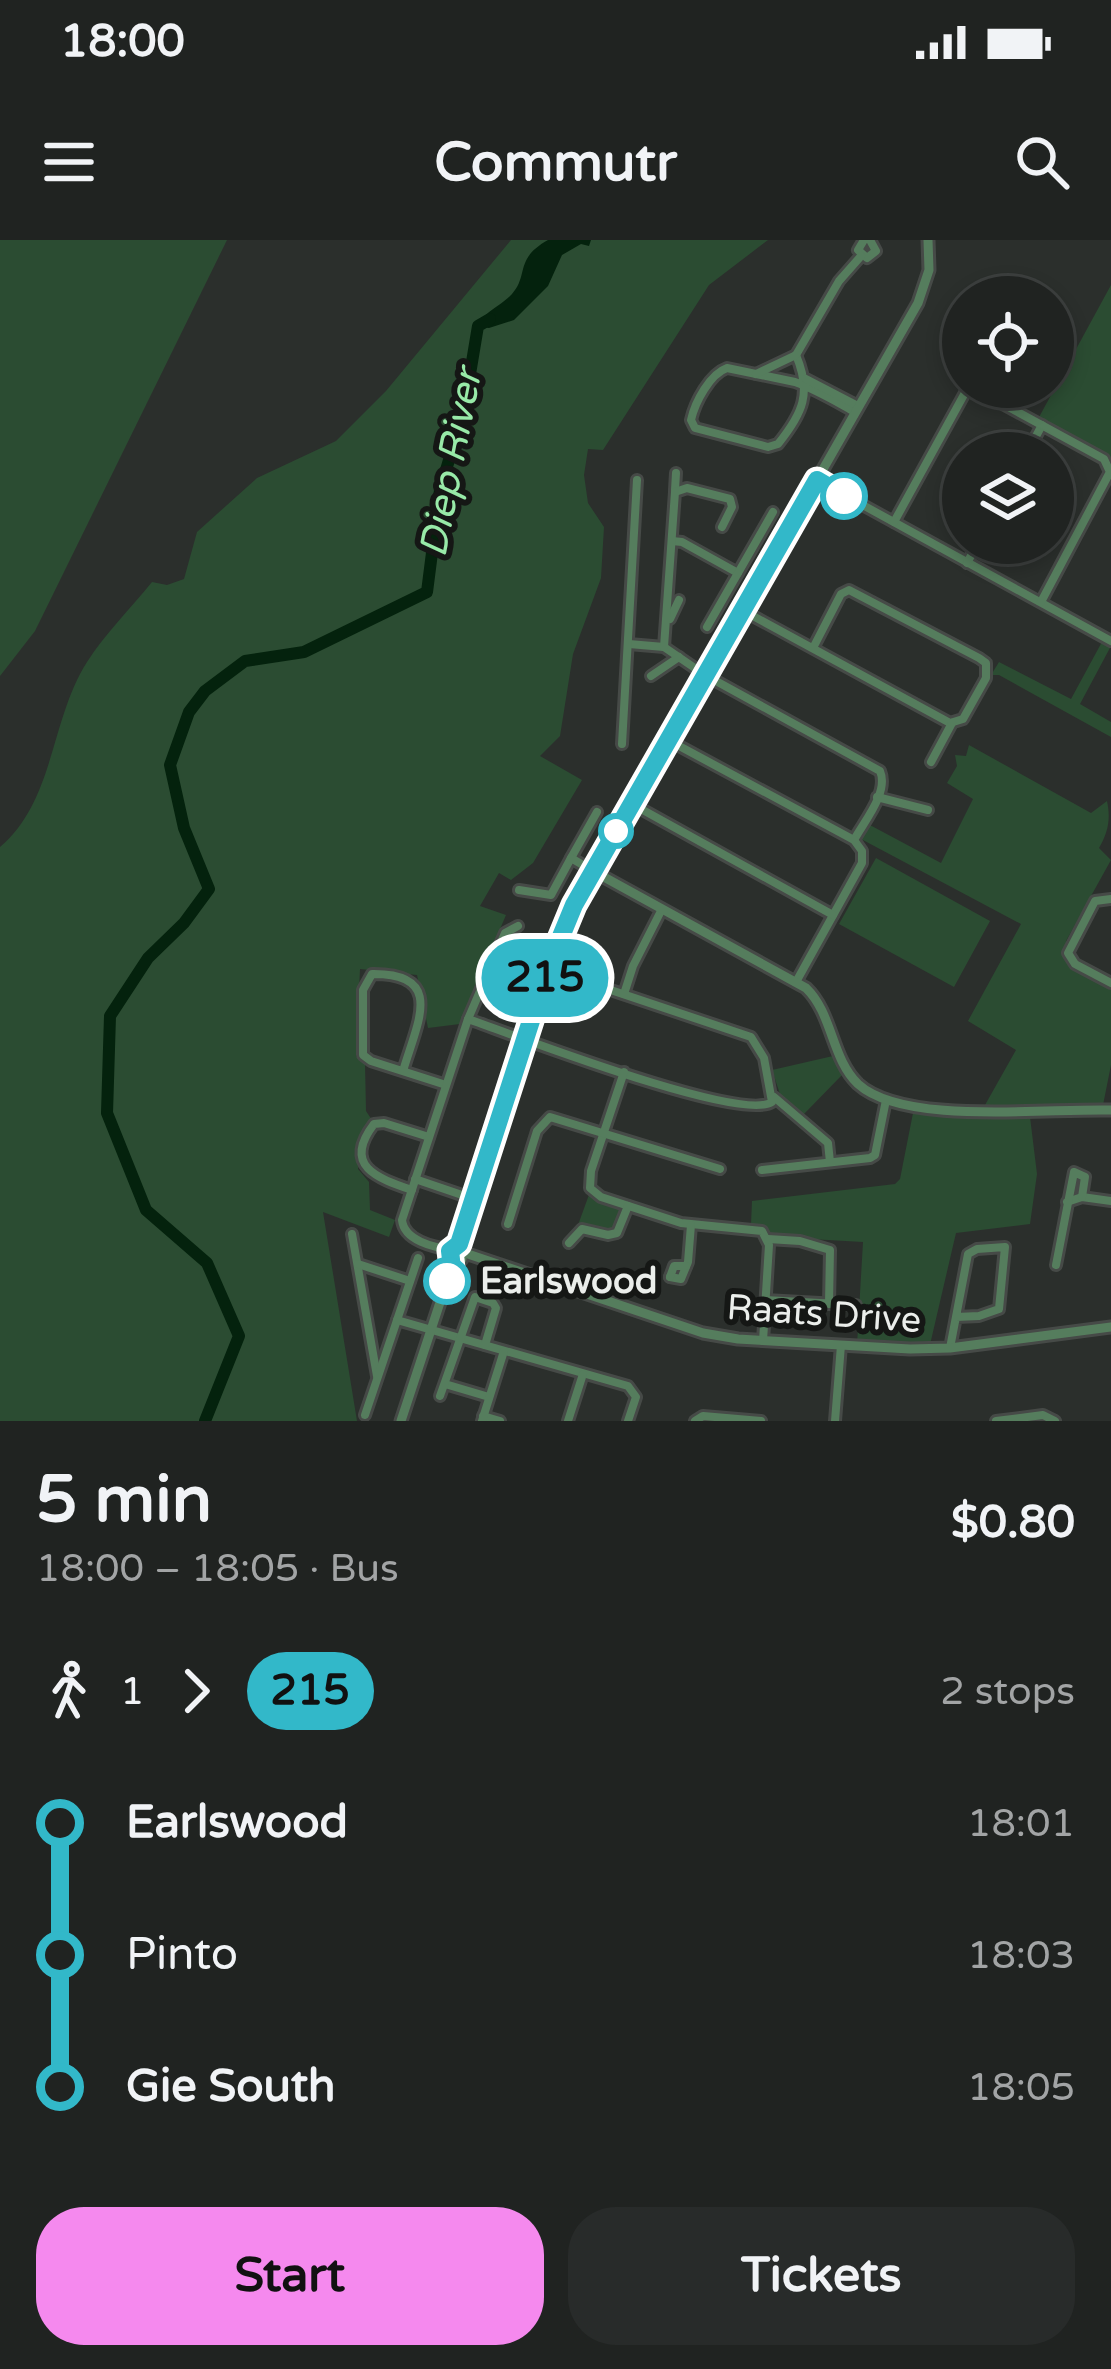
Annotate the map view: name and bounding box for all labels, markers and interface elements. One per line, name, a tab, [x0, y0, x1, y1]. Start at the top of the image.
text: 18:00	[60, 15, 185, 69]
icon: menu	[36, 129, 102, 195]
icon: search	[1009, 129, 1075, 195]
text: Commutr	[434, 130, 677, 195]
map controls	[942, 276, 1074, 564]
button: locate	[942, 276, 1074, 408]
water label: Diep River	[410, 360, 493, 561]
button: layers	[942, 432, 1074, 564]
unlabelled marker	[822, 474, 866, 518]
unlabelled marker	[600, 815, 632, 847]
line badge: 215	[476, 939, 614, 1017]
text: 215	[505, 952, 585, 1003]
marker: Earlswood	[425, 1259, 469, 1303]
place label: Earlswood	[480, 1260, 658, 1303]
street label: Raats Drive	[725, 1286, 923, 1342]
text: 5 min	[36, 1460, 212, 1540]
text: $0.80	[951, 1496, 1075, 1550]
text: 18:00 – 18:05 · Bus	[36, 1545, 399, 1592]
icon: walk	[36, 1658, 102, 1724]
icon: forward	[163, 1658, 229, 1724]
text: 215	[271, 1665, 350, 1716]
text: 1	[120, 1668, 145, 1715]
text: 2 stops	[940, 1668, 1075, 1715]
text: Earlswood	[126, 1796, 348, 1850]
text: 18:01	[967, 1800, 1075, 1847]
text: Pinto	[126, 1928, 238, 1982]
text: 18:03	[967, 1932, 1075, 1979]
text: Gie South	[126, 2060, 336, 2114]
text: 18:05	[967, 2064, 1075, 2111]
button: Start	[36, 2207, 544, 2345]
button: Tickets	[568, 2207, 1075, 2345]

